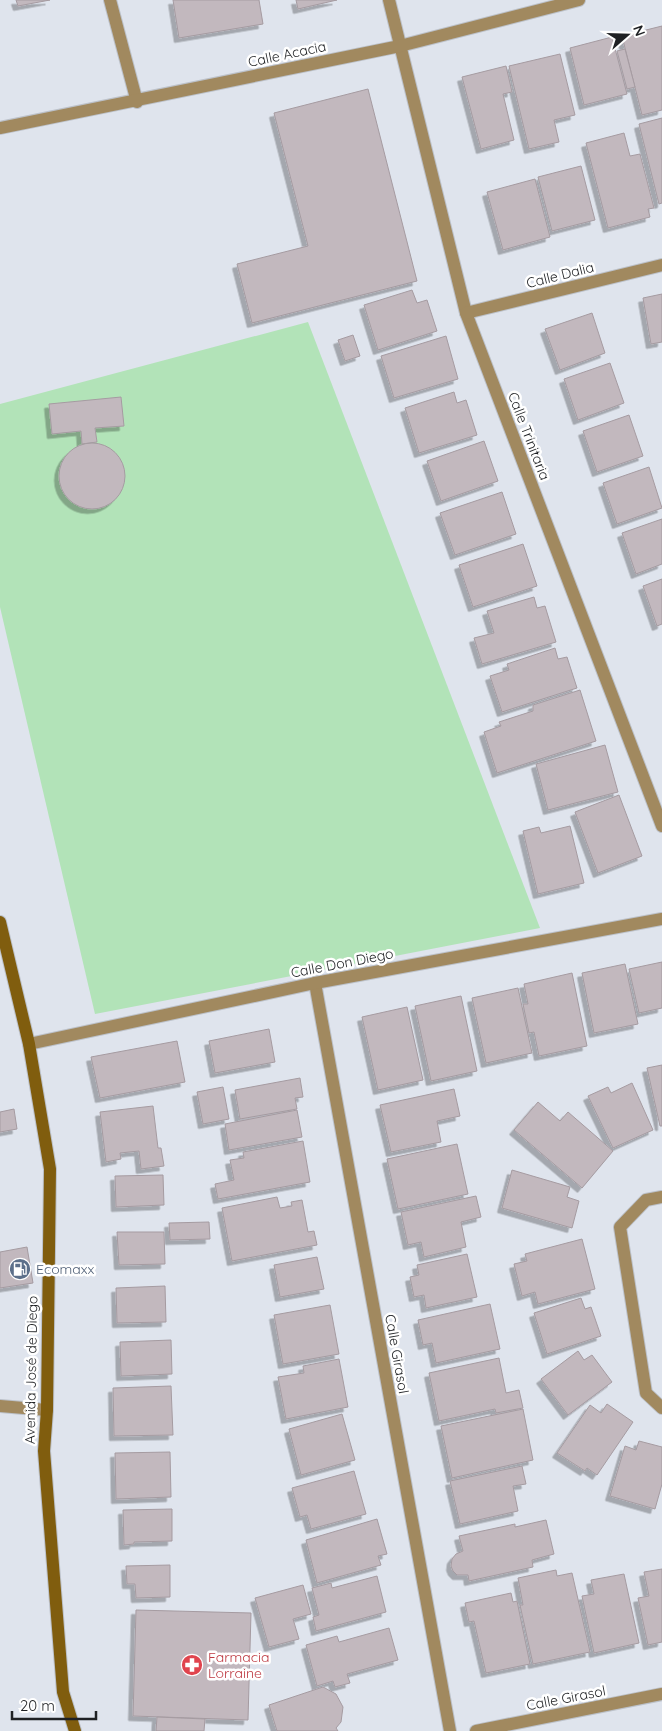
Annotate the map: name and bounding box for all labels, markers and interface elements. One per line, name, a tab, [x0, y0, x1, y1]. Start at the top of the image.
north arrow	[602, 10, 652, 60]
text: N	[629, 23, 649, 38]
street label: Calle Acacia	[246, 37, 328, 71]
street label: Calle Dalia	[524, 258, 596, 292]
street label: Calle Trinitaria	[504, 389, 554, 483]
street label: Calle Don Diego	[289, 944, 395, 982]
fuel station icon: Ecomaxx	[8, 1257, 32, 1281]
place label: Ecomaxx	[36, 1260, 95, 1278]
street label: Avenida José de Diego	[21, 1296, 41, 1444]
street label: Calle Girasol	[381, 1313, 413, 1395]
place label: Farmacia Lorraine	[208, 1648, 270, 1682]
pharmacy icon: Farmacia Lorraine	[180, 1653, 204, 1677]
street label: Calle Girasol	[525, 1682, 607, 1714]
scale bar	[12, 1688, 96, 1720]
text: 20 m	[20, 1696, 55, 1715]

